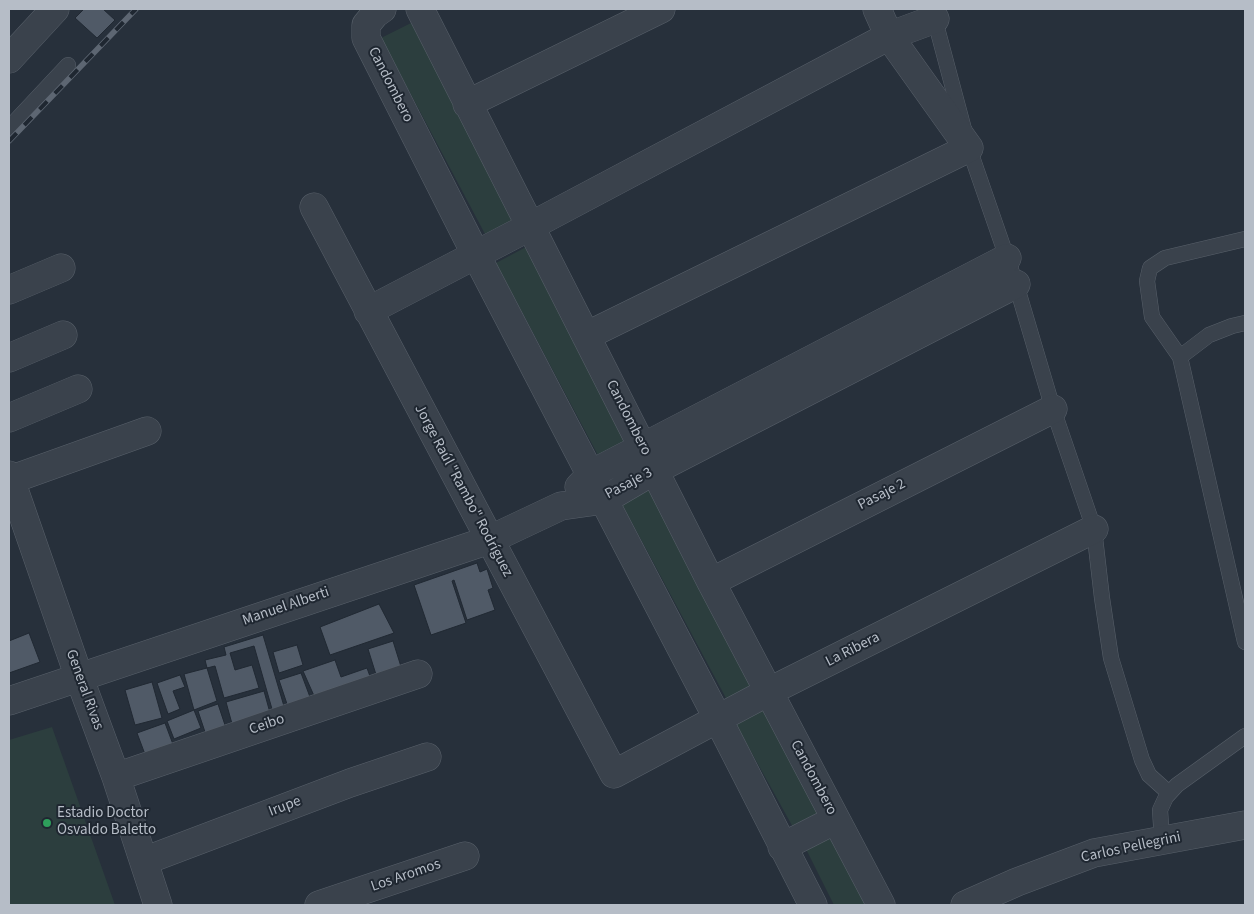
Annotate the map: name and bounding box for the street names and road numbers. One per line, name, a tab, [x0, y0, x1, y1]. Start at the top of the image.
street label: Candombero	[363, 44, 417, 126]
street label: Candombero	[601, 377, 655, 459]
street label: Jorge Raúl "Rambo" Rodríguez	[410, 402, 516, 580]
street label: Pasaje 3	[602, 464, 656, 504]
street label: Pasaje 2	[855, 475, 909, 515]
street label: Manuel Alberti	[240, 584, 332, 630]
street label: La Ribera	[823, 629, 883, 671]
street label: General Rivas	[61, 647, 107, 733]
street label: Ceibo	[247, 711, 287, 739]
street label: Candombero	[786, 738, 840, 818]
street label: Irupe	[266, 793, 304, 821]
street label: Carlos Pellegrini	[1080, 829, 1182, 867]
street label: Los Aromos	[369, 856, 443, 896]

